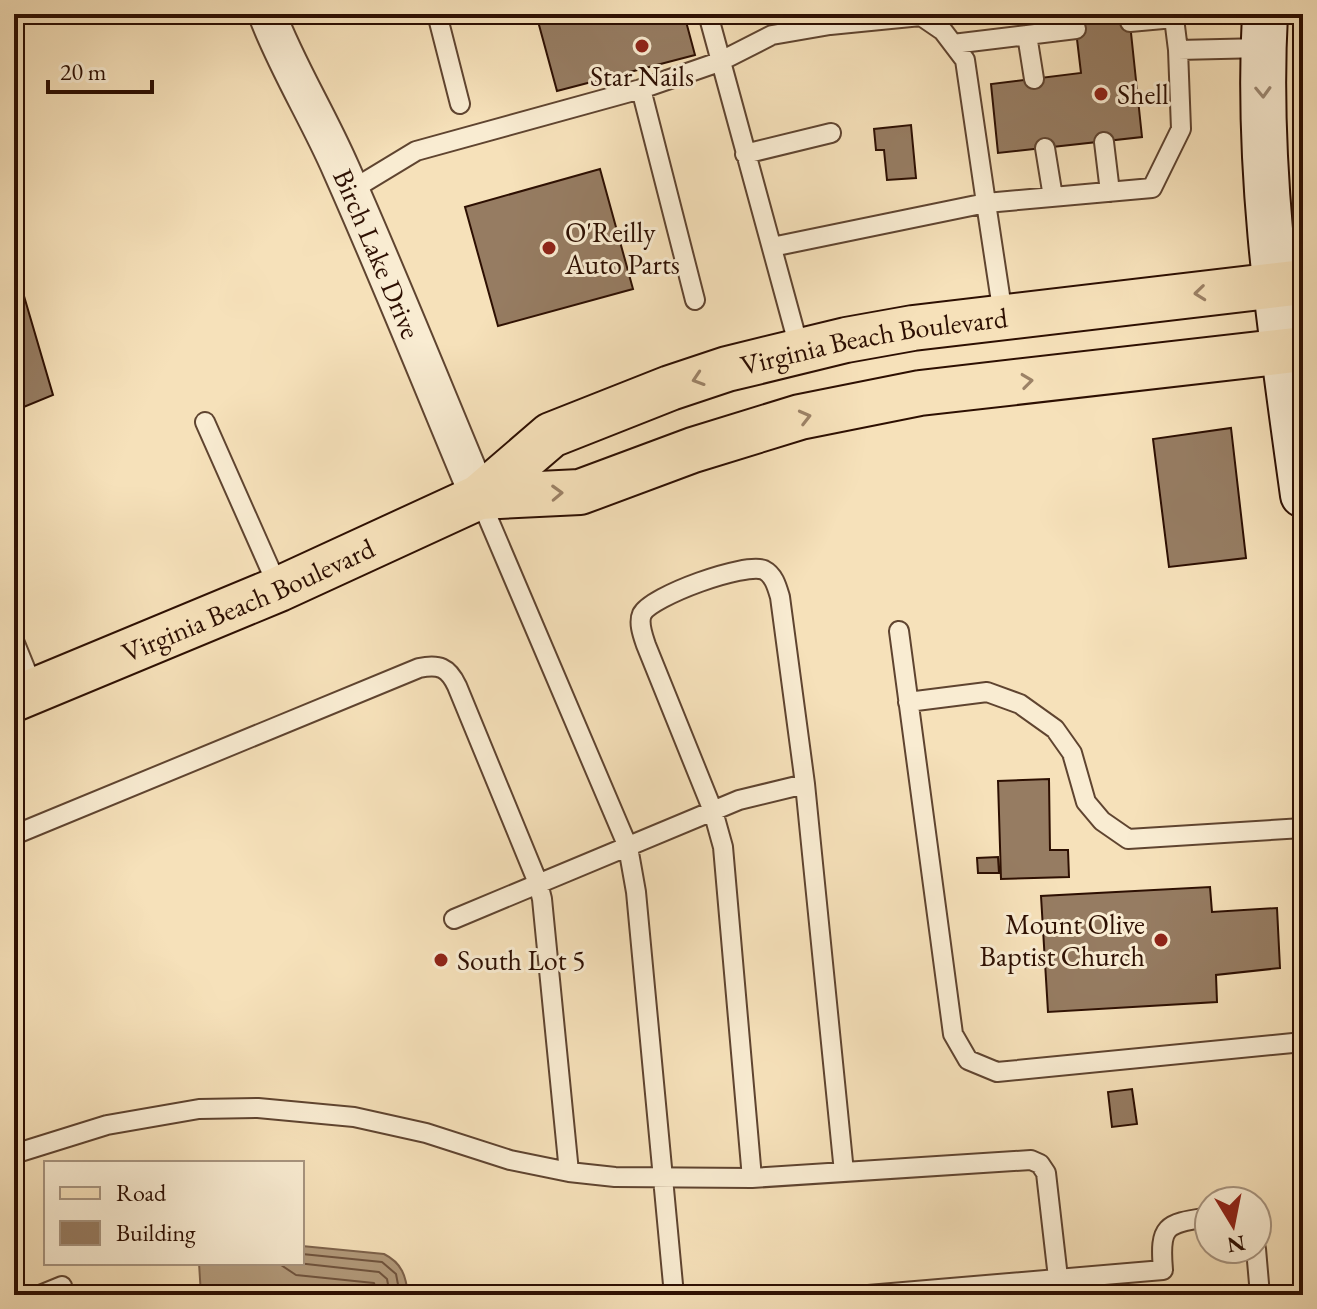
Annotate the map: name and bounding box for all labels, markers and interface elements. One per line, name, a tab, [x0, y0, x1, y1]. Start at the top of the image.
marker: Star Nails	[633, 37, 651, 55]
scale bar	[48, 44, 152, 94]
text: 20 m	[60, 56, 107, 87]
place label: Star Nails	[590, 58, 694, 94]
place label: Shell	[1117, 76, 1169, 112]
marker: Shell	[1092, 85, 1110, 103]
one-way arrow	[1255, 86, 1272, 99]
street label: Birch Lake Drive	[325, 163, 429, 344]
place label: O'Reilly Auto Parts	[564, 214, 680, 282]
marker: O'Reilly Auto Parts	[540, 239, 558, 257]
one-way arrow	[1194, 285, 1207, 302]
street label: Virginia Beach Boulevard	[737, 299, 1010, 383]
one-way arrow	[691, 370, 705, 386]
one-way arrow	[1020, 373, 1034, 390]
one-way arrow	[797, 409, 811, 426]
one-way arrow	[551, 485, 564, 502]
street label: Virginia Beach Boulevard	[116, 529, 381, 670]
place label: Mount Olive Baptist Church	[980, 906, 1145, 974]
marker: Mount Olive Baptist Church	[1152, 931, 1170, 949]
place label: South Lot 5	[457, 942, 586, 978]
marker: South Lot 5	[432, 951, 450, 969]
legend	[44, 1161, 304, 1265]
text: Road	[116, 1177, 167, 1208]
north arrow	[1193, 1185, 1273, 1265]
text: Building	[116, 1217, 196, 1248]
text: N	[1225, 1228, 1248, 1260]

